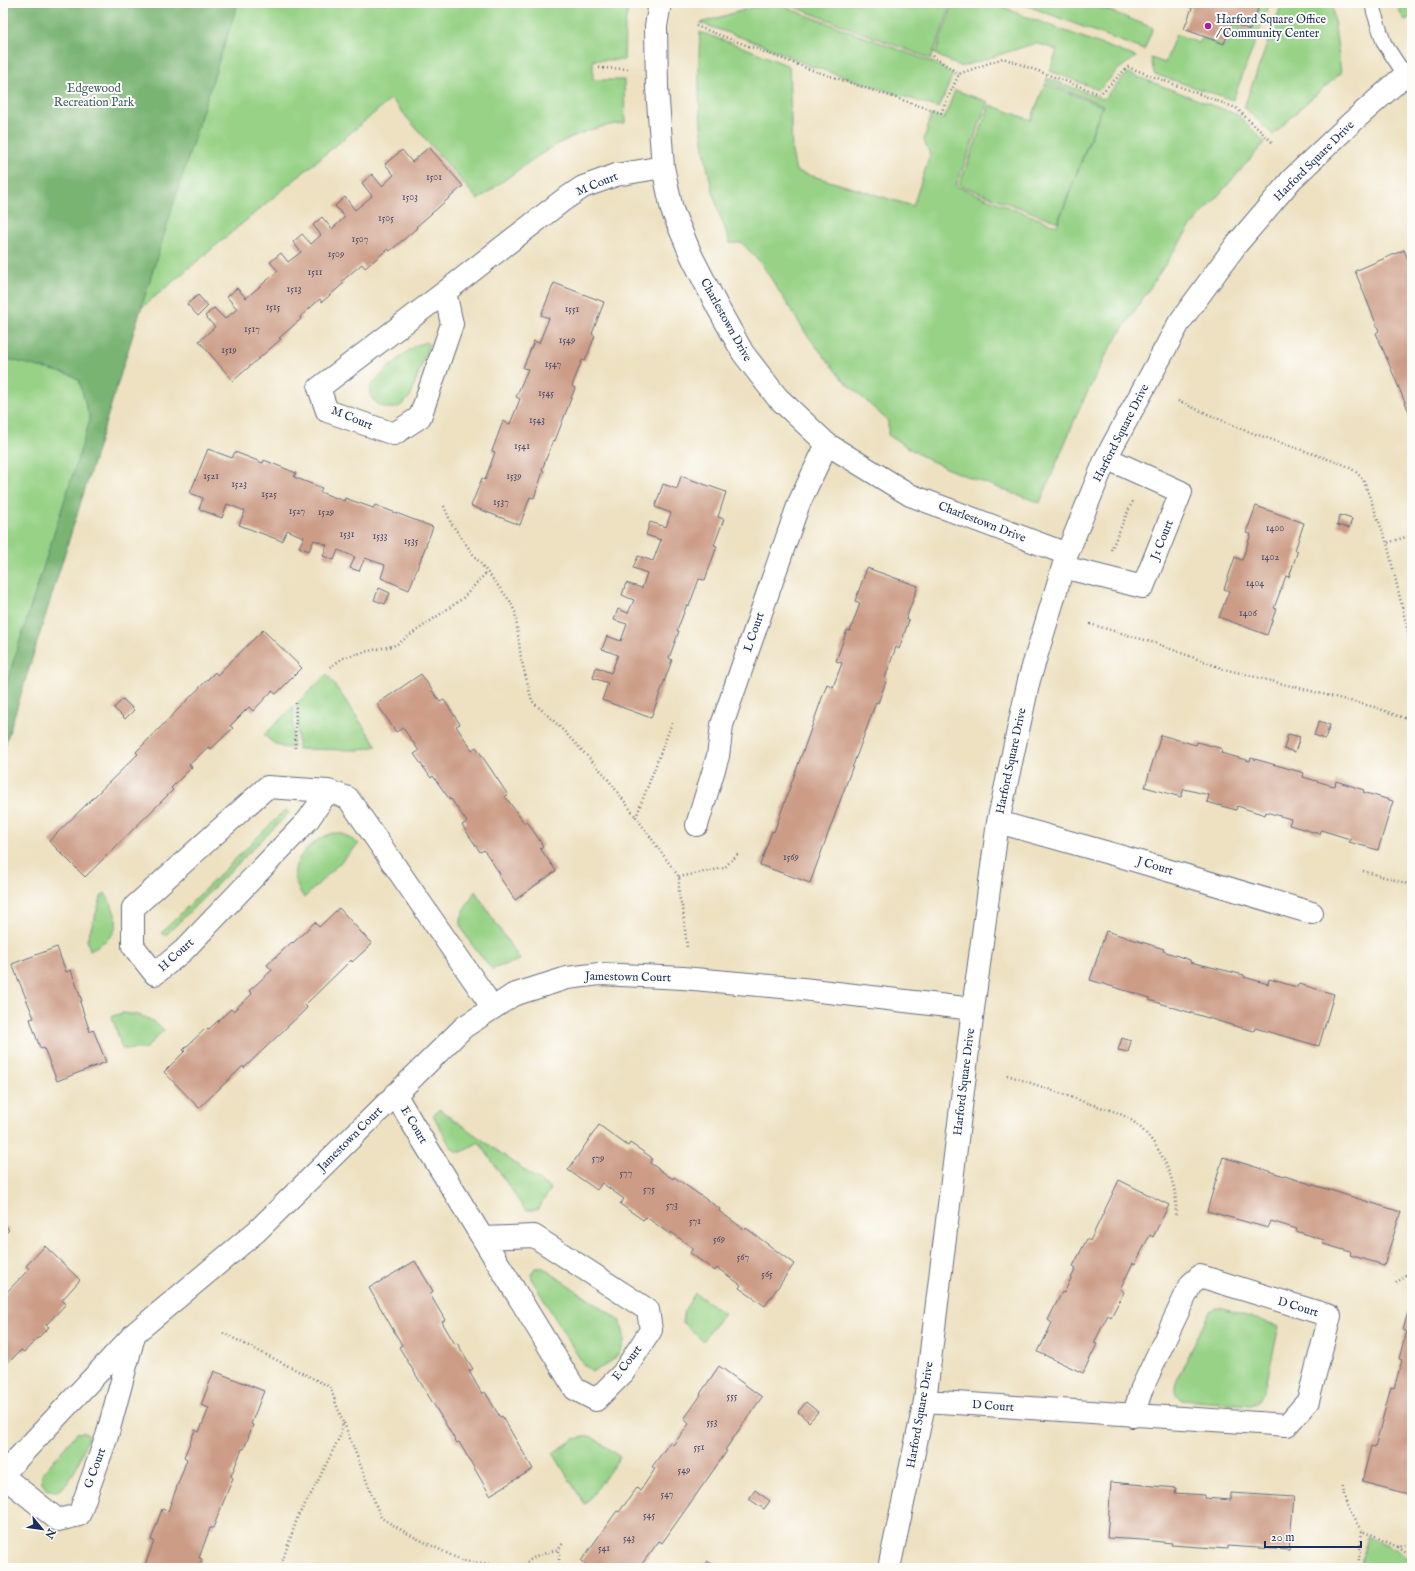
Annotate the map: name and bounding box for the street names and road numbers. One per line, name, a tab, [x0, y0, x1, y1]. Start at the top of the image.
street label: Harford Square Drive	[1271, 117, 1359, 205]
street label: M Court	[574, 169, 620, 199]
street label: Charlestown Drive	[697, 276, 755, 365]
street label: Harford Square Drive	[1090, 381, 1153, 485]
street label: M Court	[329, 403, 375, 433]
street label: Charlestown Drive	[936, 498, 1028, 546]
street label: J1 Court	[1146, 518, 1178, 564]
street label: L Court	[740, 610, 768, 654]
street label: Harford Square Drive	[992, 706, 1031, 816]
street label: J Court	[1133, 853, 1175, 880]
street label: H Court	[155, 935, 197, 975]
street label: Jamestown Court	[583, 969, 671, 986]
street label: Harford Square Drive	[950, 1027, 979, 1137]
street label: Jamestown Court	[313, 1103, 386, 1177]
street label: E Court	[397, 1104, 431, 1146]
street label: D Court	[1276, 1294, 1320, 1320]
street label: E Court	[609, 1342, 645, 1384]
street label: Harford Square Drive	[903, 1360, 938, 1470]
street label: D Court	[972, 1397, 1014, 1415]
street label: G Court	[81, 1446, 109, 1490]

